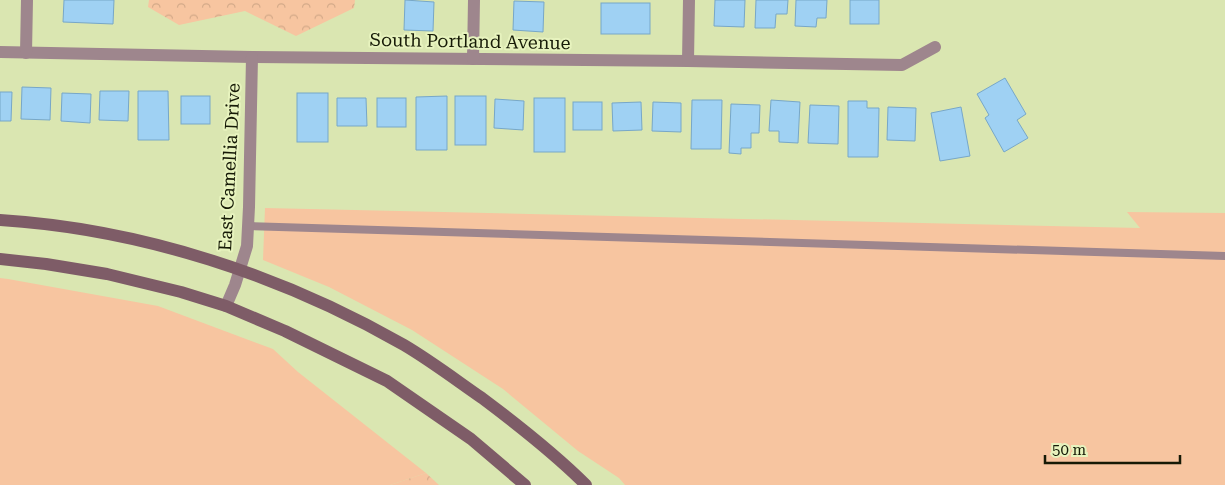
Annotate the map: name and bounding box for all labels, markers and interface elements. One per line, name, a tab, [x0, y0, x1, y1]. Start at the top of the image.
street label: South Portland Avenue	[369, 29, 571, 53]
street label: East Camellia Drive	[214, 82, 244, 252]
scale bar	[1045, 432, 1180, 464]
text: 50 m	[1052, 441, 1087, 459]

